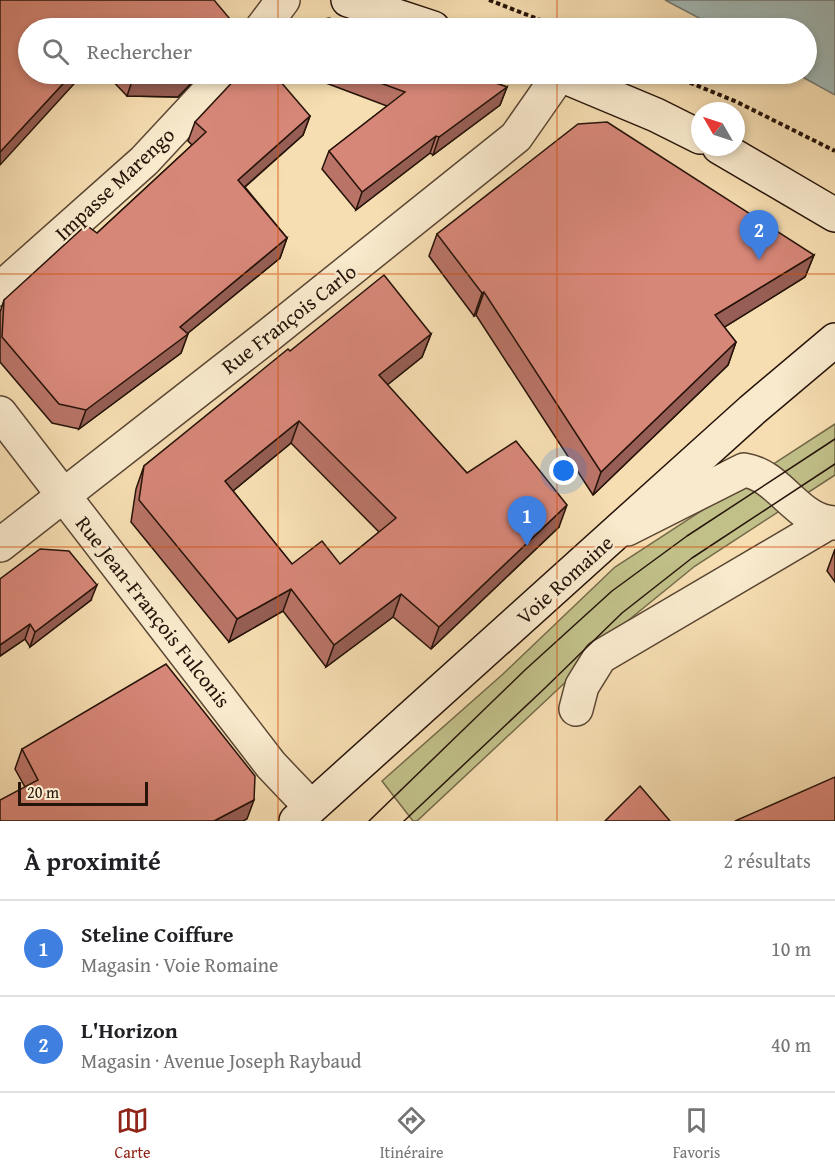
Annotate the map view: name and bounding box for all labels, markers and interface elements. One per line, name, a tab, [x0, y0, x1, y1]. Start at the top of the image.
search box	[18, 18, 817, 84]
icon: search	[39, 35, 72, 68]
text: Rechercher	[87, 35, 192, 67]
north arrow	[691, 102, 745, 156]
street label: Impasse Marengo	[48, 120, 182, 248]
pin: 2	[740, 210, 778, 260]
street label: Rue François Carlo	[215, 256, 363, 381]
your location	[549, 456, 578, 485]
pin: 1	[508, 496, 546, 546]
street label: Rue Jean-François Fulconis	[68, 509, 238, 714]
street label: Voie Romaine	[509, 528, 620, 632]
scale bar	[18, 779, 148, 806]
text: 20 m	[27, 780, 59, 804]
text: À proximité	[24, 841, 161, 880]
text: 2 résultats	[723, 846, 811, 875]
text: Steline Coiffure	[81, 918, 234, 950]
text: 1	[38, 934, 49, 963]
text: 10 m	[771, 934, 811, 963]
text: Magasin · Voie Romaine	[81, 950, 278, 979]
text: L'Horizon	[81, 1014, 178, 1046]
text: 2	[38, 1030, 49, 1059]
text: 40 m	[771, 1030, 811, 1059]
text: Magasin · Avenue Joseph Raybaud	[81, 1046, 362, 1075]
tab: Carte	[115, 1104, 151, 1164]
tab: Itinéraire	[380, 1104, 444, 1164]
tab: Favoris	[673, 1104, 720, 1164]

